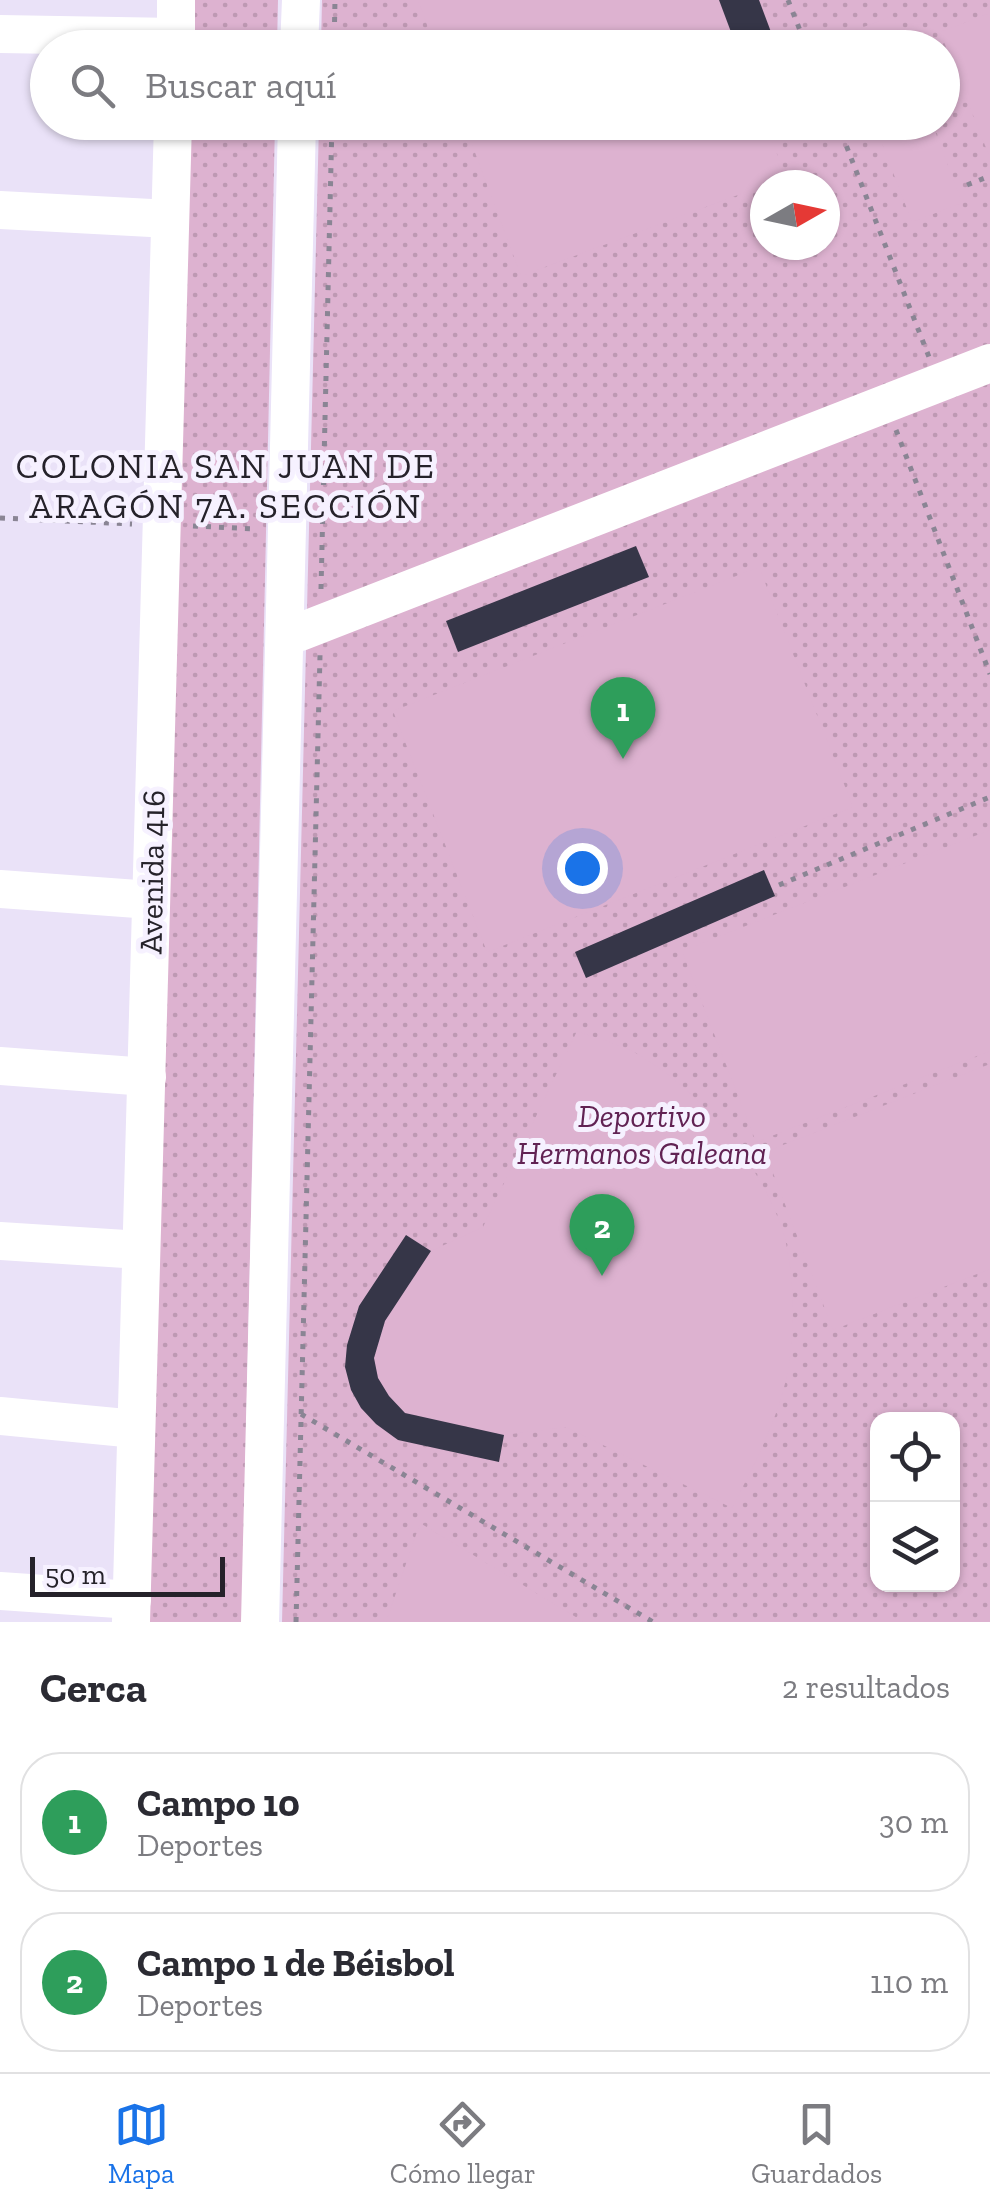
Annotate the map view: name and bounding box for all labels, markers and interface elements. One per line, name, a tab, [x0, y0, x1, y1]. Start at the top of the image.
search box	[30, 30, 960, 140]
icon: search	[65, 58, 120, 113]
text: Buscar aquí	[145, 62, 336, 108]
north arrow	[750, 170, 840, 260]
district label: COLONIA SAN JUAN DE ARAGÓN 7A. SECCIÓN	[16, 445, 436, 527]
pin: 1	[590, 676, 656, 759]
street label: Avenida 416	[132, 790, 172, 954]
your location	[557, 843, 608, 894]
park label: Deportivo Hermanos Galeana	[517, 1097, 767, 1172]
pin: 2	[570, 1194, 634, 1276]
map controls	[870, 1412, 960, 1592]
button: locate	[870, 1412, 960, 1502]
button: layers	[870, 1502, 960, 1592]
scale bar	[30, 1552, 225, 1596]
text: 50 m	[45, 1558, 106, 1591]
text: Cerca	[40, 1662, 147, 1713]
text: 2 resultados	[782, 1668, 950, 1706]
text: Campo 10	[137, 1780, 300, 1826]
text: 1	[68, 1803, 81, 1841]
text: 30 m	[879, 1803, 948, 1841]
text: Deportes	[137, 1826, 263, 1864]
text: Campo 1 de Béisbol	[137, 1940, 455, 1986]
text: 2	[66, 1963, 83, 2001]
text: 110 m	[870, 1963, 948, 2001]
text: Deportes	[137, 1986, 263, 2024]
tab: Mapa	[108, 2097, 175, 2190]
tab: Cómo llegar	[390, 2097, 536, 2190]
tab: Guardados	[751, 2097, 882, 2190]

